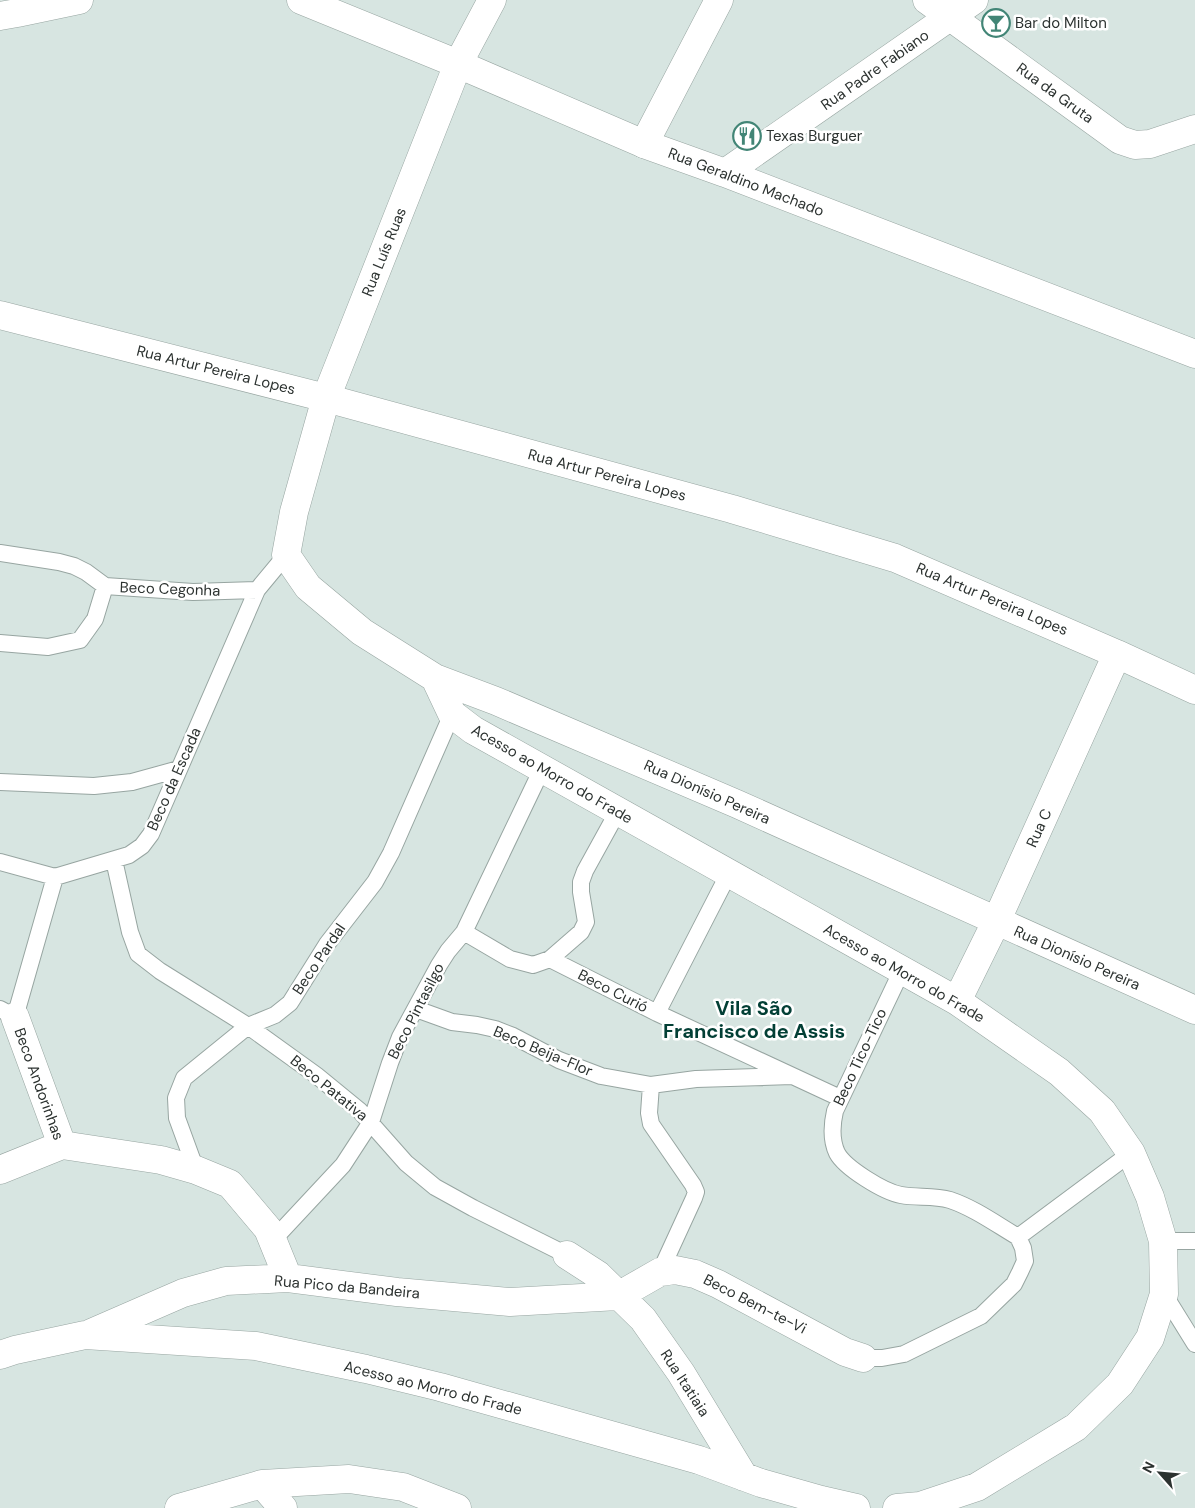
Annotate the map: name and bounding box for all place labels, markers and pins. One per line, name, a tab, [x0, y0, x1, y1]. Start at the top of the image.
bar icon: Bar do Milton	[981, 8, 1011, 38]
place label: Bar do Milton	[1015, 13, 1107, 33]
restaurant icon: Texas Burguer	[732, 121, 762, 151]
place label: Texas Burguer	[766, 126, 863, 146]

